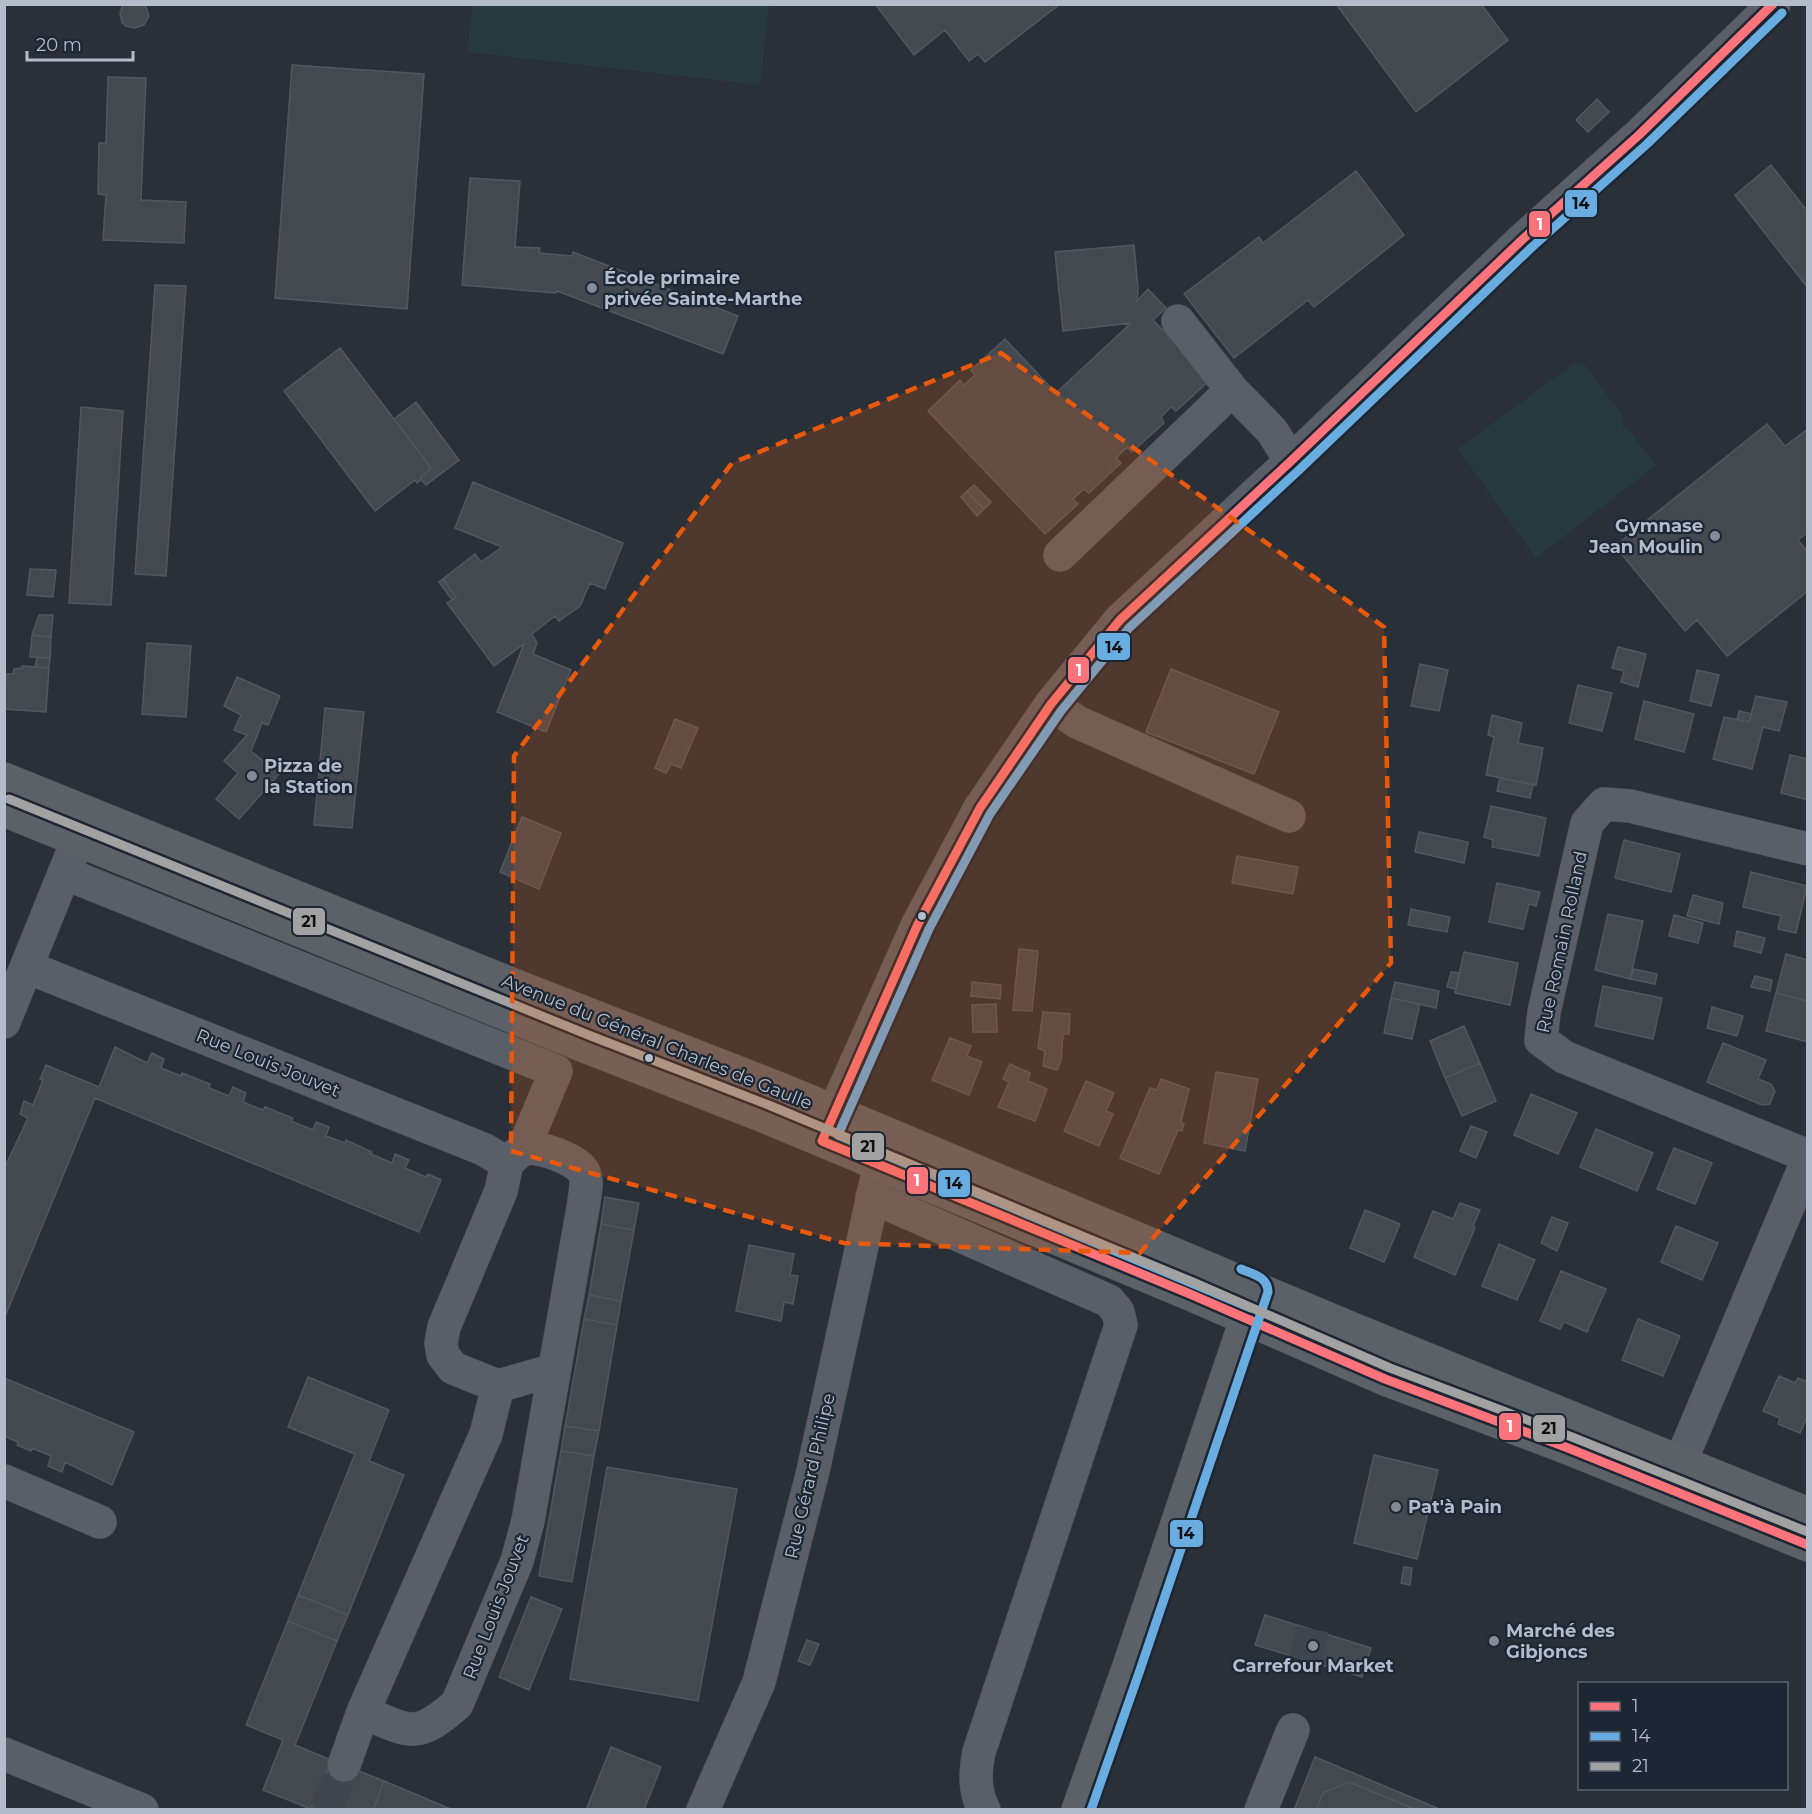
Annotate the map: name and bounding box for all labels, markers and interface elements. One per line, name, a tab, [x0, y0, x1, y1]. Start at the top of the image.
scale bar	[27, 24, 134, 62]
text: 20 m	[36, 34, 82, 56]
line badge: 14	[1564, 189, 1598, 218]
text: 14	[1572, 194, 1590, 213]
line badge: 1	[1528, 210, 1551, 238]
text: 1	[1537, 215, 1543, 234]
place label: École primaire privée Sainte-Marthe	[604, 267, 802, 310]
marker: École primaire privée Sainte-Marthe	[585, 281, 599, 295]
place label: Gymnase Jean Moulin	[1588, 515, 1703, 558]
marker: Gymnase Jean Moulin	[1708, 529, 1722, 543]
line badge: 14	[1096, 632, 1131, 661]
text: 14	[1105, 638, 1123, 657]
line badge: 1	[1067, 656, 1090, 684]
text: 1	[1076, 661, 1082, 680]
place label: Pizza de la Station	[264, 755, 353, 798]
marker: Pizza de la Station	[245, 769, 259, 783]
street label: Rue Romain Rolland	[1532, 849, 1592, 1035]
line badge: 21	[292, 907, 326, 936]
unlabelled marker	[916, 910, 928, 922]
text: 21	[301, 912, 317, 931]
street label: Avenue du Général Charles de Gaulle	[499, 969, 816, 1115]
street label: Rue Louis Jouvet	[193, 1024, 343, 1102]
unlabelled marker	[643, 1052, 655, 1064]
line badge: 21	[851, 1132, 885, 1161]
text: 21	[860, 1137, 876, 1156]
line badge: 1	[906, 1166, 929, 1195]
line badge: 14	[937, 1169, 971, 1198]
text: 1	[914, 1171, 920, 1190]
text: 14	[945, 1174, 963, 1193]
street label: Rue Gérard Philipe	[780, 1391, 840, 1561]
line badge: 1	[1498, 1412, 1522, 1441]
line badge: 21	[1532, 1414, 1566, 1443]
text: 1	[1507, 1417, 1513, 1436]
text: 21	[1541, 1419, 1557, 1438]
place label: Pat'à Pain	[1408, 1496, 1502, 1518]
marker: Pat'à Pain	[1389, 1500, 1403, 1514]
line badge: 14	[1169, 1519, 1204, 1548]
text: 14	[1177, 1524, 1195, 1543]
street label: Rue Louis Jouvet	[458, 1532, 534, 1682]
place label: Marché des Gibjoncs	[1506, 1620, 1615, 1663]
marker: Marché des Gibjoncs	[1487, 1634, 1501, 1648]
marker: Carrefour Market	[1306, 1639, 1320, 1653]
place label: Carrefour Market	[1232, 1655, 1394, 1677]
legend	[1578, 1682, 1788, 1790]
text: 1	[1632, 1695, 1639, 1717]
text: 14	[1632, 1725, 1650, 1747]
text: 21	[1632, 1755, 1649, 1777]

